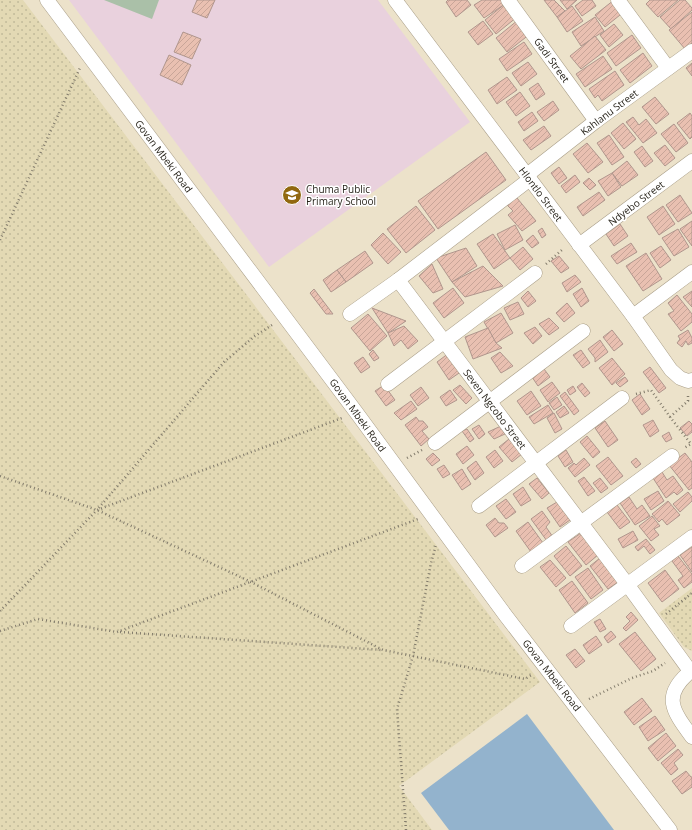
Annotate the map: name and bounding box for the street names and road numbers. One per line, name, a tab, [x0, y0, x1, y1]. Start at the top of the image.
street label: Gadi Street	[531, 35, 573, 85]
street label: Kahlanu Street	[577, 85, 641, 138]
street label: Govan Mbeki Road	[132, 117, 196, 195]
street label: Hlontlo Street	[516, 164, 566, 224]
street label: Ndyebo Street	[605, 177, 667, 229]
street label: Seven Ngcobo Street	[460, 366, 530, 452]
street label: Govan Mbeki Road	[327, 375, 389, 455]
street label: Govan Mbeki Road	[520, 636, 584, 714]

